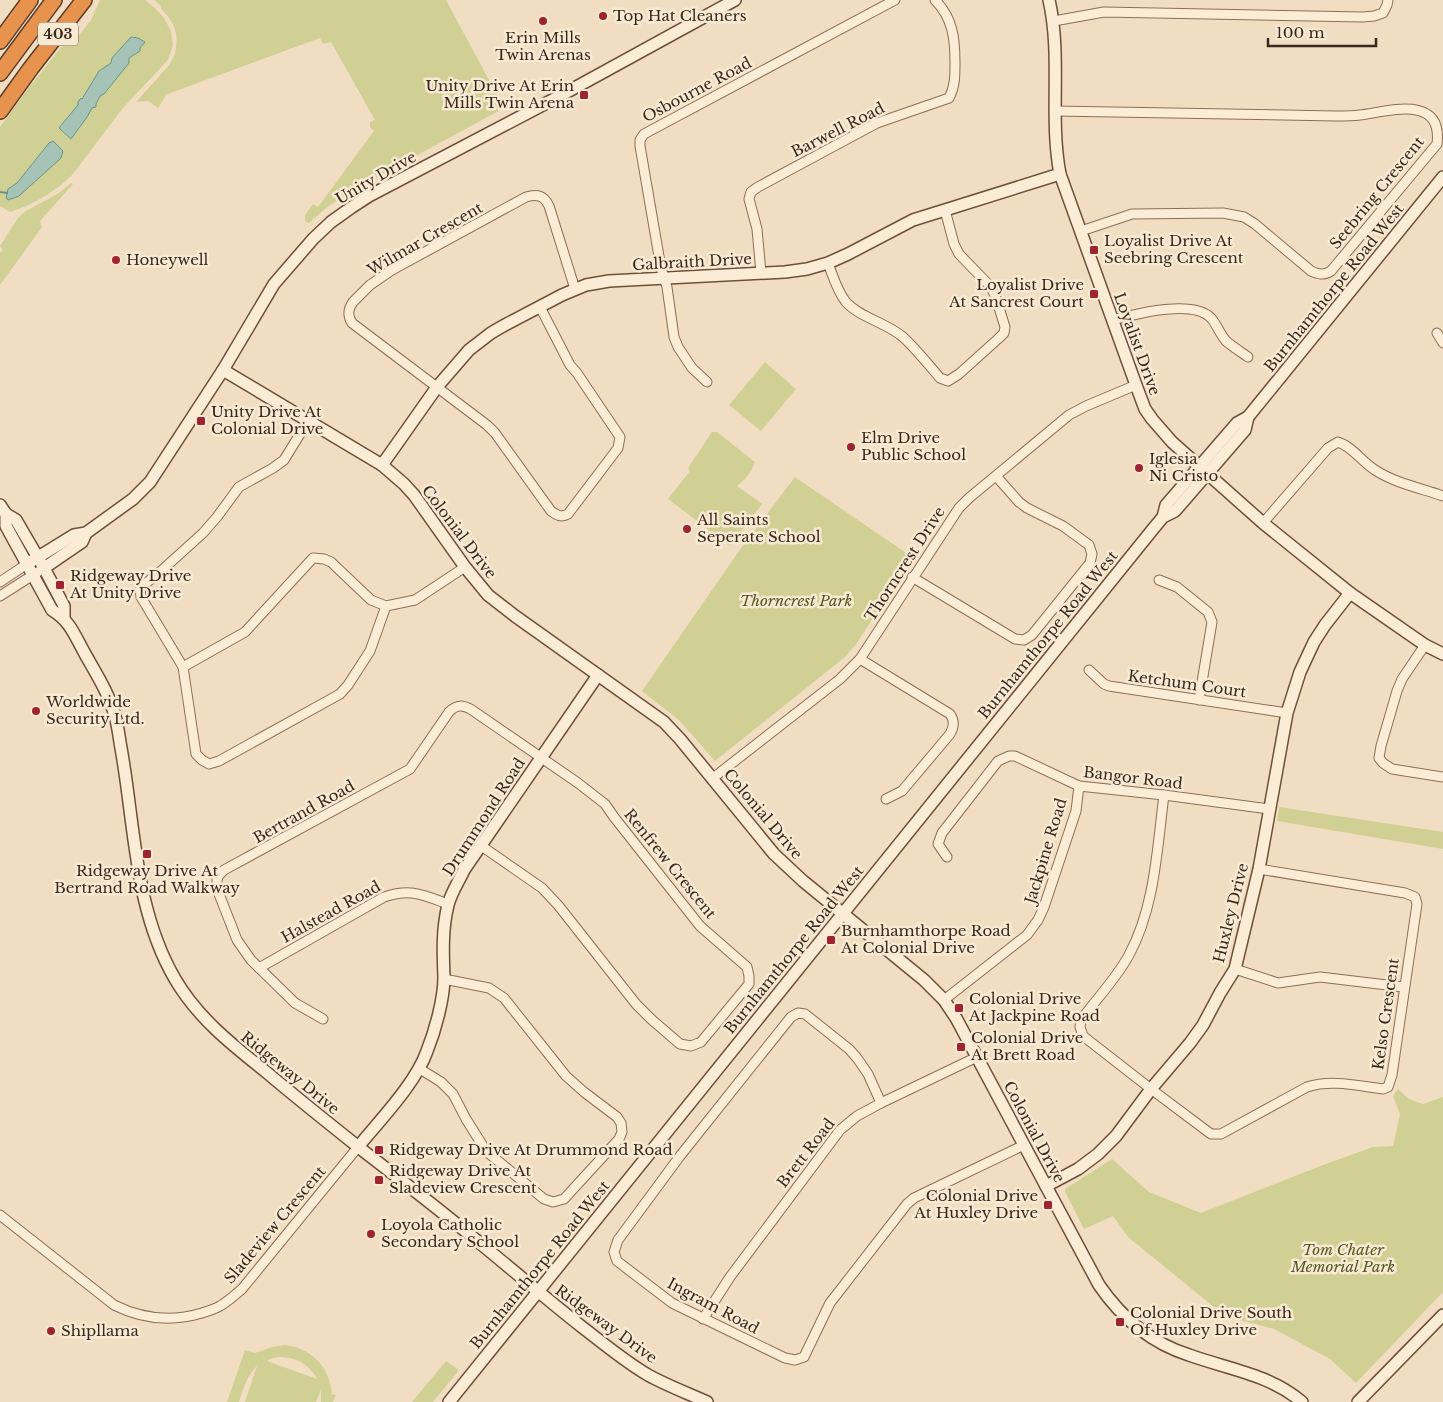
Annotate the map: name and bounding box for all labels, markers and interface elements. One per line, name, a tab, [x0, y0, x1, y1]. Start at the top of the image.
place label: Top Hat Cleaners	[613, 6, 747, 25]
marker: Top Hat Cleaners	[597, 10, 609, 22]
marker: Erin Mills Twin Arenas	[537, 15, 549, 27]
scale bar	[1268, 15, 1376, 47]
road number: 403	[38, 22, 78, 46]
text: 100 m	[1276, 23, 1325, 42]
place label: Erin Mills Twin Arenas	[495, 28, 591, 64]
street label: Osbourne Road	[639, 53, 755, 126]
place label: Unity Drive At Erin Mills Twin Arena	[425, 76, 575, 112]
marker: Unity Drive At Erin Mills Twin Arena	[578, 89, 590, 101]
street label: Barwell Road	[788, 98, 888, 161]
street label: Seebring Crescent	[1325, 132, 1428, 253]
street label: Unity Drive	[332, 147, 419, 208]
street label: Wilmar Crescent	[363, 198, 486, 280]
street label: Burnhamthorpe Road West	[1260, 199, 1408, 376]
place label: Loyalist Drive At Seebring Crescent	[1104, 231, 1244, 267]
marker: Loyalist Drive At Seebring Crescent	[1088, 244, 1100, 256]
street label: Galbraith Drive	[632, 249, 752, 274]
place label: Honeywell	[126, 250, 209, 269]
marker: Honeywell	[110, 254, 122, 266]
place label: Loyalist Drive At Sancrest Court	[948, 275, 1084, 311]
marker: Loyalist Drive At Sancrest Court	[1088, 288, 1100, 300]
street label: Loyalist Drive	[1110, 290, 1165, 398]
place label: Unity Drive At Colonial Drive	[211, 402, 323, 438]
marker: Unity Drive At Colonial Drive	[195, 415, 207, 427]
place label: Elm Drive Public School	[861, 428, 966, 464]
marker: Elm Drive Public School	[845, 441, 857, 453]
place label: Iglesia Ni Cristo	[1149, 449, 1219, 485]
marker: Iglesia Ni Cristo	[1133, 462, 1145, 474]
street label: Colonial Drive	[418, 481, 501, 582]
street label: Thorncrest Drive	[860, 503, 949, 625]
place label: All Saints Seperate School	[696, 510, 821, 546]
marker: All Saints Seperate School	[681, 523, 693, 535]
street label: Burnhamthorpe Road West	[974, 546, 1122, 723]
place label: Ridgeway Drive At Unity Drive	[69, 566, 191, 602]
marker: Ridgeway Drive At Unity Drive	[54, 579, 66, 591]
park label: Thorncrest Park	[740, 591, 852, 610]
street label: Ketchum Court	[1127, 666, 1248, 701]
place label: Worldwide Security Ltd.	[45, 692, 144, 728]
marker: Worldwide Security Ltd.	[30, 705, 42, 717]
street label: Drummond Road	[438, 754, 529, 879]
street label: Bangor Road	[1082, 762, 1184, 793]
street label: Colonial Drive	[720, 765, 807, 863]
street label: Bertrand Road	[250, 776, 358, 847]
street label: Jackpine Road	[1020, 796, 1071, 908]
street label: Renfrew Crescent	[620, 805, 721, 923]
marker: Ridgeway Drive At Bertrand Road Walkway	[141, 848, 153, 860]
place label: Ridgeway Drive At Bertrand Road Walkway	[54, 861, 240, 897]
street label: Burnhamthorpe Road West	[720, 861, 868, 1038]
street label: Huxley Drive	[1209, 861, 1252, 965]
street label: Halstead Road	[278, 876, 384, 947]
place label: Burnhamthorpe Road At Colonial Drive	[840, 921, 1011, 957]
marker: Burnhamthorpe Road At Colonial Drive	[825, 934, 837, 946]
street label: Kelso Crescent	[1368, 956, 1403, 1071]
place label: Colonial Drive At Jackpine Road	[968, 989, 1100, 1025]
marker: Colonial Drive At Jackpine Road	[953, 1002, 965, 1014]
street label: Ridgeway Drive	[237, 1027, 343, 1118]
place label: Colonial Drive At Brett Road	[970, 1028, 1083, 1064]
marker: Colonial Drive At Brett Road	[955, 1041, 967, 1053]
street label: Colonial Drive	[1000, 1078, 1069, 1186]
street label: Brett Road	[773, 1114, 839, 1191]
place label: Ridgeway Drive At Drummond Road	[389, 1140, 673, 1159]
marker: Ridgeway Drive At Drummond Road	[373, 1144, 385, 1156]
place label: Ridgeway Drive At Sladeview Crescent	[389, 1161, 537, 1197]
street label: Sladeview Crescent	[220, 1162, 330, 1287]
marker: Ridgeway Drive At Sladeview Crescent	[373, 1174, 385, 1186]
street label: Burnhamthorpe Road West	[466, 1176, 614, 1353]
place label: Colonial Drive At Huxley Drive	[913, 1186, 1038, 1222]
marker: Colonial Drive At Huxley Drive	[1042, 1199, 1054, 1211]
place label: Loyola Catholic Secondary School	[381, 1215, 519, 1251]
marker: Loyola Catholic Secondary School	[365, 1228, 377, 1240]
park label: Tom Chater Memorial Park	[1290, 1240, 1395, 1276]
street label: Ingram Road	[664, 1273, 762, 1338]
street label: Ridgeway Drive	[552, 1280, 661, 1367]
place label: Colonial Drive South Of Huxley Drive	[1130, 1303, 1292, 1339]
marker: Colonial Drive South Of Huxley Drive	[1114, 1316, 1126, 1328]
place label: Shipllama	[61, 1321, 139, 1340]
marker: Shipllama	[45, 1325, 57, 1337]

